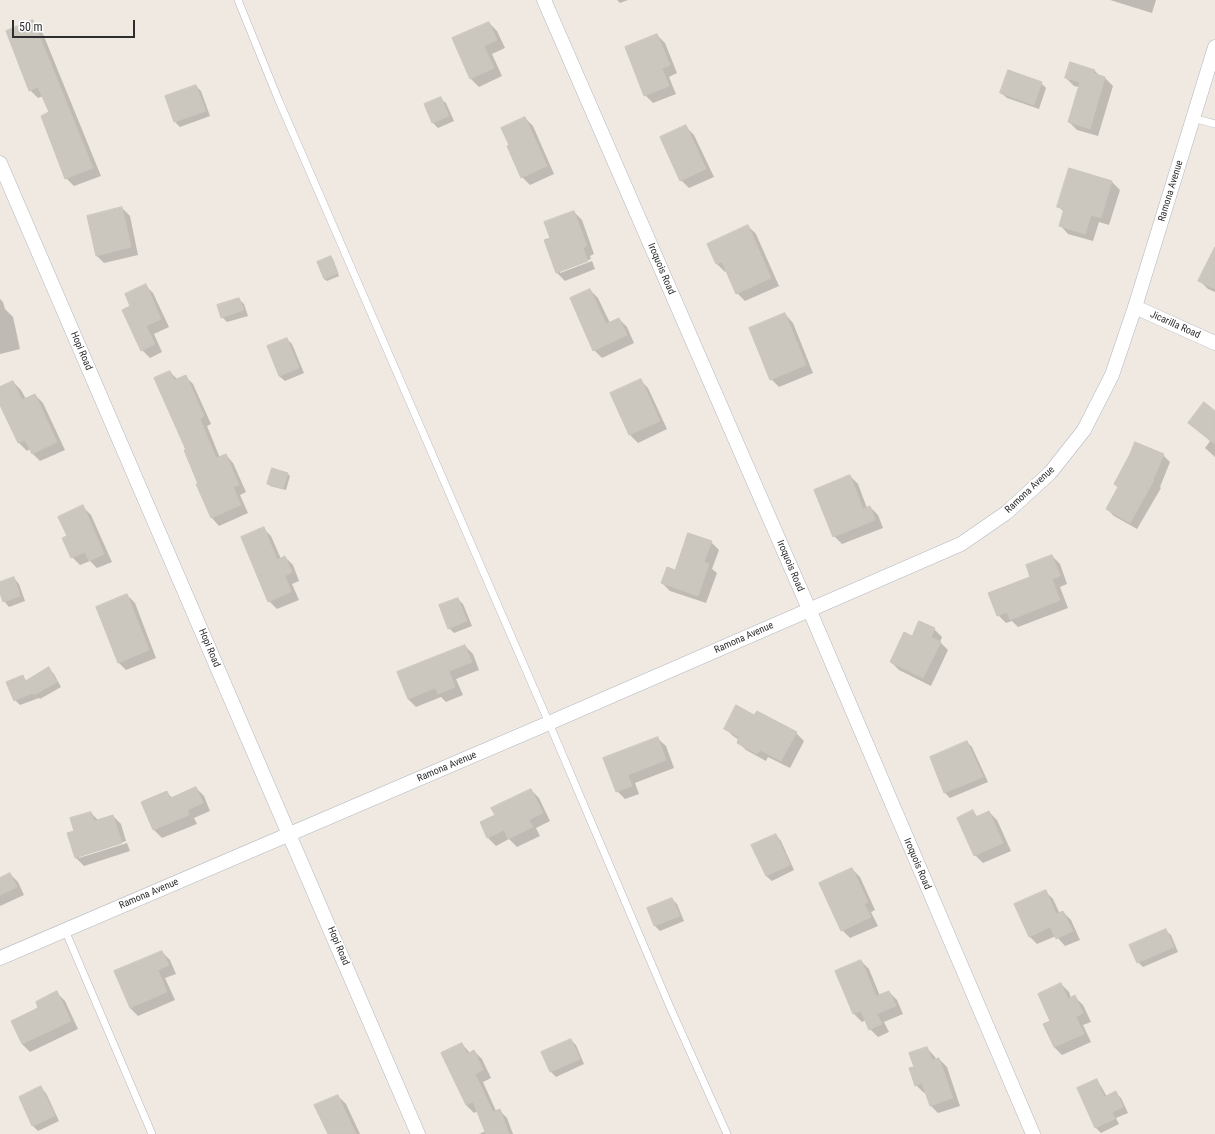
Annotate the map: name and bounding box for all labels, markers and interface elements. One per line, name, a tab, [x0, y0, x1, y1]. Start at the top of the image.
scale bar	[14, 12, 137, 38]
text: 50 m	[19, 20, 43, 34]
street label: Ramona Avenue	[1156, 159, 1186, 223]
street label: Iroquois Road	[645, 242, 677, 296]
street label: Jicarilla Road	[1148, 309, 1202, 341]
street label: Hopi Road	[68, 330, 94, 372]
street label: Ramona Avenue	[1003, 464, 1057, 516]
street label: Iroquois Road	[774, 539, 806, 593]
street label: Ramona Avenue	[713, 620, 775, 656]
street label: Hopi Road	[196, 627, 222, 669]
street label: Ramona Avenue	[415, 749, 479, 785]
street label: Iroquois Road	[901, 837, 933, 891]
street label: Ramona Avenue	[117, 876, 181, 912]
street label: Hopi Road	[325, 925, 351, 967]

